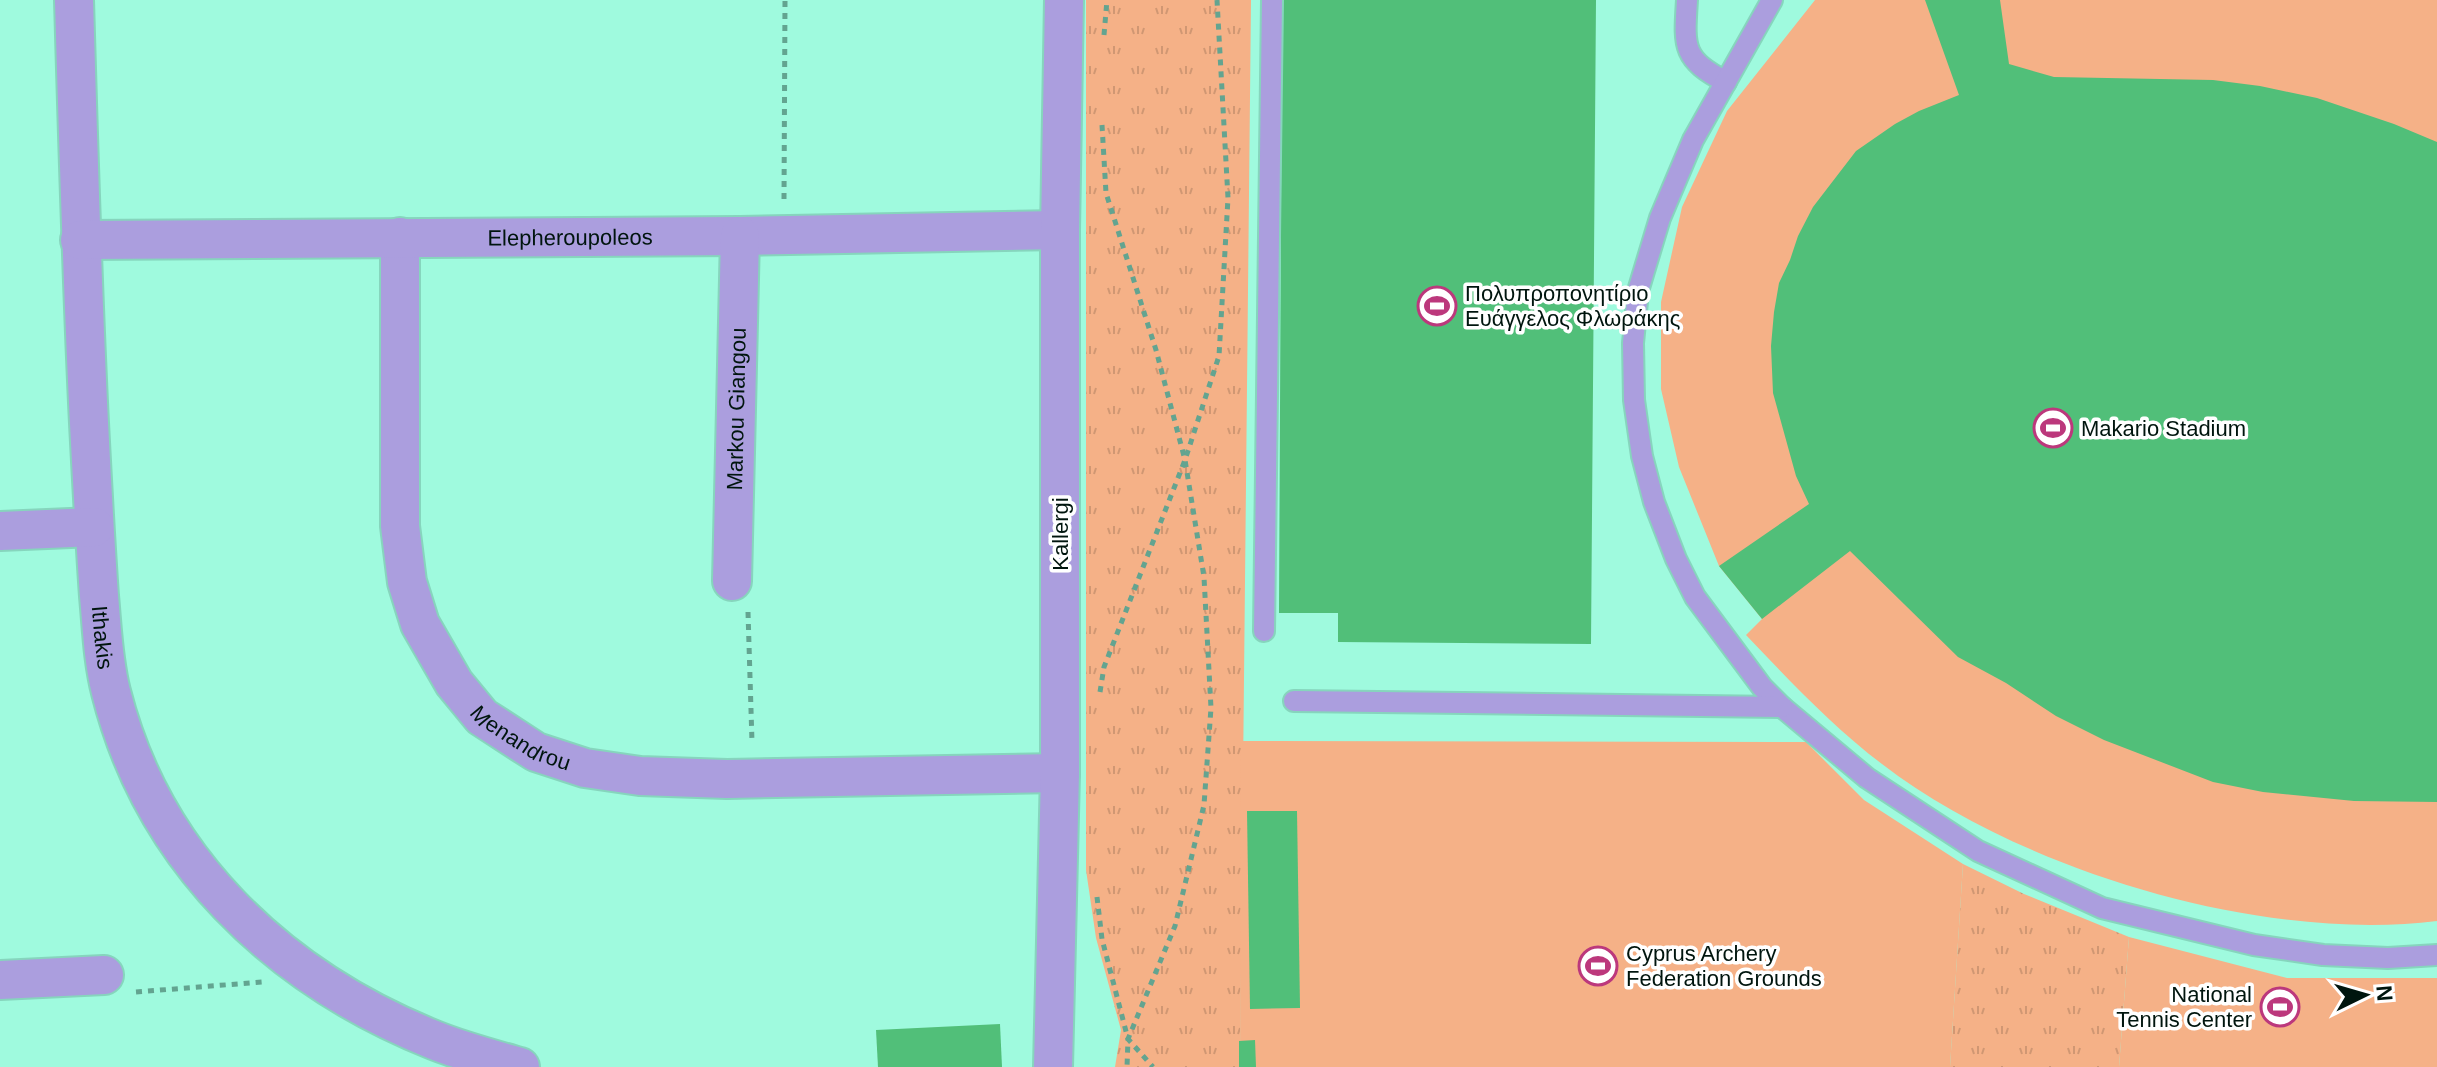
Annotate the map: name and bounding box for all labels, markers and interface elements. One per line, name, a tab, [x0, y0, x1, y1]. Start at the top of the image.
street label: Elepheroupoleos	[487, 225, 653, 251]
place label: Πολυπροπονητίριο Ευάγγελος Φλωράκης	[1465, 281, 1680, 331]
sports icon: Πολυπροπονητίριο Ευάγγελος Φλωράκης	[1416, 285, 1458, 327]
street label: Markou Giangou	[722, 327, 751, 491]
sports icon: Makario Stadium	[2032, 407, 2074, 449]
place label: Makario Stadium	[2081, 416, 2246, 441]
street label: Kallergi	[1048, 497, 1073, 571]
street label: Ithakis	[87, 605, 118, 671]
street label: Menandrou	[465, 701, 574, 775]
place label: Cyprus Archery Federation Grounds	[1626, 941, 1822, 991]
sports icon: Cyprus Archery Federation Grounds	[1577, 945, 1619, 987]
north arrow	[2325, 955, 2405, 1035]
place label: National Tennis Center	[2116, 982, 2252, 1032]
text: N	[2371, 984, 2398, 1002]
sports icon: National Tennis Center	[2259, 986, 2301, 1028]

